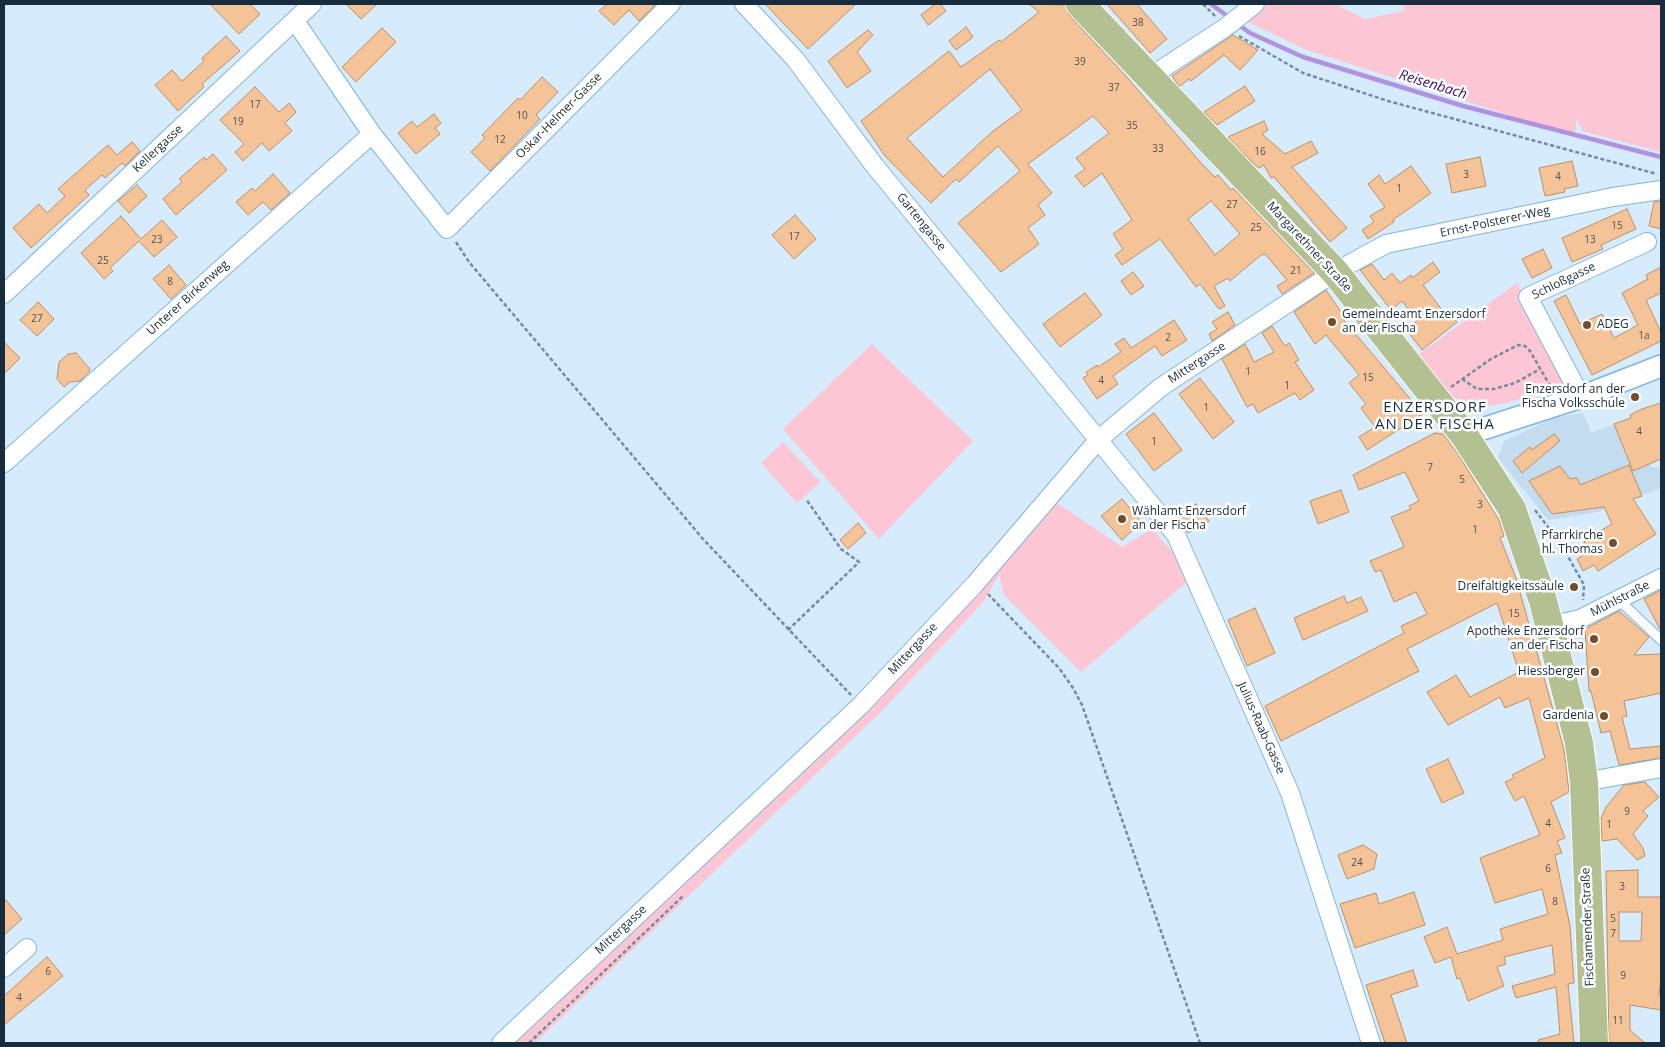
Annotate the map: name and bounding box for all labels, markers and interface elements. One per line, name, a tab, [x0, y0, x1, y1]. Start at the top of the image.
house number: 38	[1132, 17, 1144, 29]
house number: 39	[1074, 56, 1086, 68]
water label: Reisenbach	[1397, 67, 1469, 103]
street label: Oskar-Helmer-Gasse	[513, 70, 605, 162]
house number: 37	[1108, 82, 1120, 94]
house number: 17	[249, 99, 261, 111]
house number: 10	[516, 110, 528, 122]
house number: 19	[232, 116, 244, 128]
house number: 35	[1126, 120, 1138, 132]
street label: Kellergasse	[130, 122, 186, 176]
house number: 12	[494, 134, 506, 146]
house number: 33	[1152, 143, 1164, 155]
house number: 16	[1254, 146, 1266, 158]
house number: 3	[1463, 169, 1469, 181]
house number: 4	[1555, 171, 1561, 183]
house number: 1	[1396, 183, 1402, 195]
street label: Gartengasse	[893, 190, 949, 254]
house number: 27	[1226, 199, 1238, 211]
street label: Margarethner Straße	[1264, 199, 1354, 295]
street label: Ernst-Polsterer-Weg	[1439, 203, 1551, 241]
house number: 15	[1611, 220, 1623, 232]
house number: 25	[1250, 222, 1262, 234]
house number: 17	[788, 231, 800, 243]
house number: 23	[151, 234, 163, 246]
house number: 13	[1584, 234, 1596, 246]
house number: 25	[97, 255, 109, 267]
street label: Unterer Birkenweg	[144, 257, 232, 339]
street label: Schloßgasse	[1530, 259, 1598, 303]
house number: 21	[1290, 265, 1302, 277]
house number: 8	[167, 276, 173, 288]
place label: Gemeindeamt Enzersdorf an der Fischa	[1342, 308, 1485, 336]
house number: 27	[31, 313, 43, 325]
marker: Gemeindeamt Enzersdorf an der Fischa	[1326, 316, 1338, 328]
place label: ADEG	[1597, 318, 1629, 332]
marker: ADEG	[1581, 319, 1593, 331]
house number: 1a	[1638, 330, 1650, 342]
house number: 2	[1165, 332, 1171, 344]
street label: Mittergasse	[1166, 339, 1228, 387]
house number: 1	[1245, 366, 1251, 378]
house number: 15	[1362, 372, 1374, 384]
house number: 4	[1098, 375, 1104, 387]
house number: 1	[1284, 380, 1290, 392]
place label: Enzersdorf an der Fischa Volksschule	[1522, 383, 1625, 411]
marker: Enzersdorf an der Fischa Volksschule	[1629, 391, 1641, 403]
district label: ENZERSDORF AN DER FISCHA	[1373, 399, 1497, 434]
house number: 1	[1203, 402, 1209, 414]
house number: 4	[1636, 426, 1642, 438]
house number: 1	[1151, 436, 1157, 448]
house number: 7	[1427, 462, 1433, 474]
house number: 5	[1459, 474, 1465, 486]
house number: 3	[1477, 499, 1483, 511]
place label: Wählamt Enzersdorf an der Fischa	[1132, 505, 1246, 533]
marker: Wählamt Enzersdorf an der Fischa	[1116, 513, 1128, 525]
house number: 1	[1472, 524, 1478, 536]
place label: Pfarrkirche hl. Thomas	[1541, 529, 1603, 557]
marker: Pfarrkirche hl. Thomas	[1607, 537, 1619, 549]
street label: Mühlstraße	[1588, 578, 1652, 620]
place label: Dreifaltigkeitssäule	[1457, 580, 1564, 594]
marker: Dreifaltigkeitssäule	[1568, 581, 1580, 593]
house number: 15	[1508, 608, 1520, 620]
street label: Mittergasse	[885, 620, 941, 678]
place label: Apotheke Enzersdorf an der Fischa	[1467, 625, 1584, 653]
marker: Apotheke Enzersdorf an der Fischa	[1588, 633, 1600, 645]
place label: Hiessberger	[1518, 665, 1585, 679]
marker: Hiessberger	[1589, 666, 1601, 678]
street label: Julius-Raab-Gasse	[1234, 680, 1288, 776]
place label: Gardenia	[1543, 709, 1594, 723]
marker: Gardenia	[1598, 710, 1610, 722]
house number: 9	[1624, 806, 1630, 818]
house number: 4	[1545, 818, 1551, 830]
house number: 1	[1606, 819, 1612, 831]
house number: 24	[1351, 857, 1363, 869]
house number: 6	[1545, 863, 1551, 875]
street label: Fischamender Straße	[1579, 867, 1597, 987]
house number: 3	[1619, 881, 1625, 893]
house number: 8	[1552, 896, 1558, 908]
street label: Mittergasse	[592, 902, 650, 958]
house number: 5	[1610, 913, 1616, 925]
house number: 7	[1610, 928, 1616, 940]
house number: 6	[45, 966, 51, 978]
house number: 9	[1620, 970, 1626, 982]
house number: 4	[16, 992, 22, 1004]
house number: 11	[1612, 1015, 1624, 1027]

